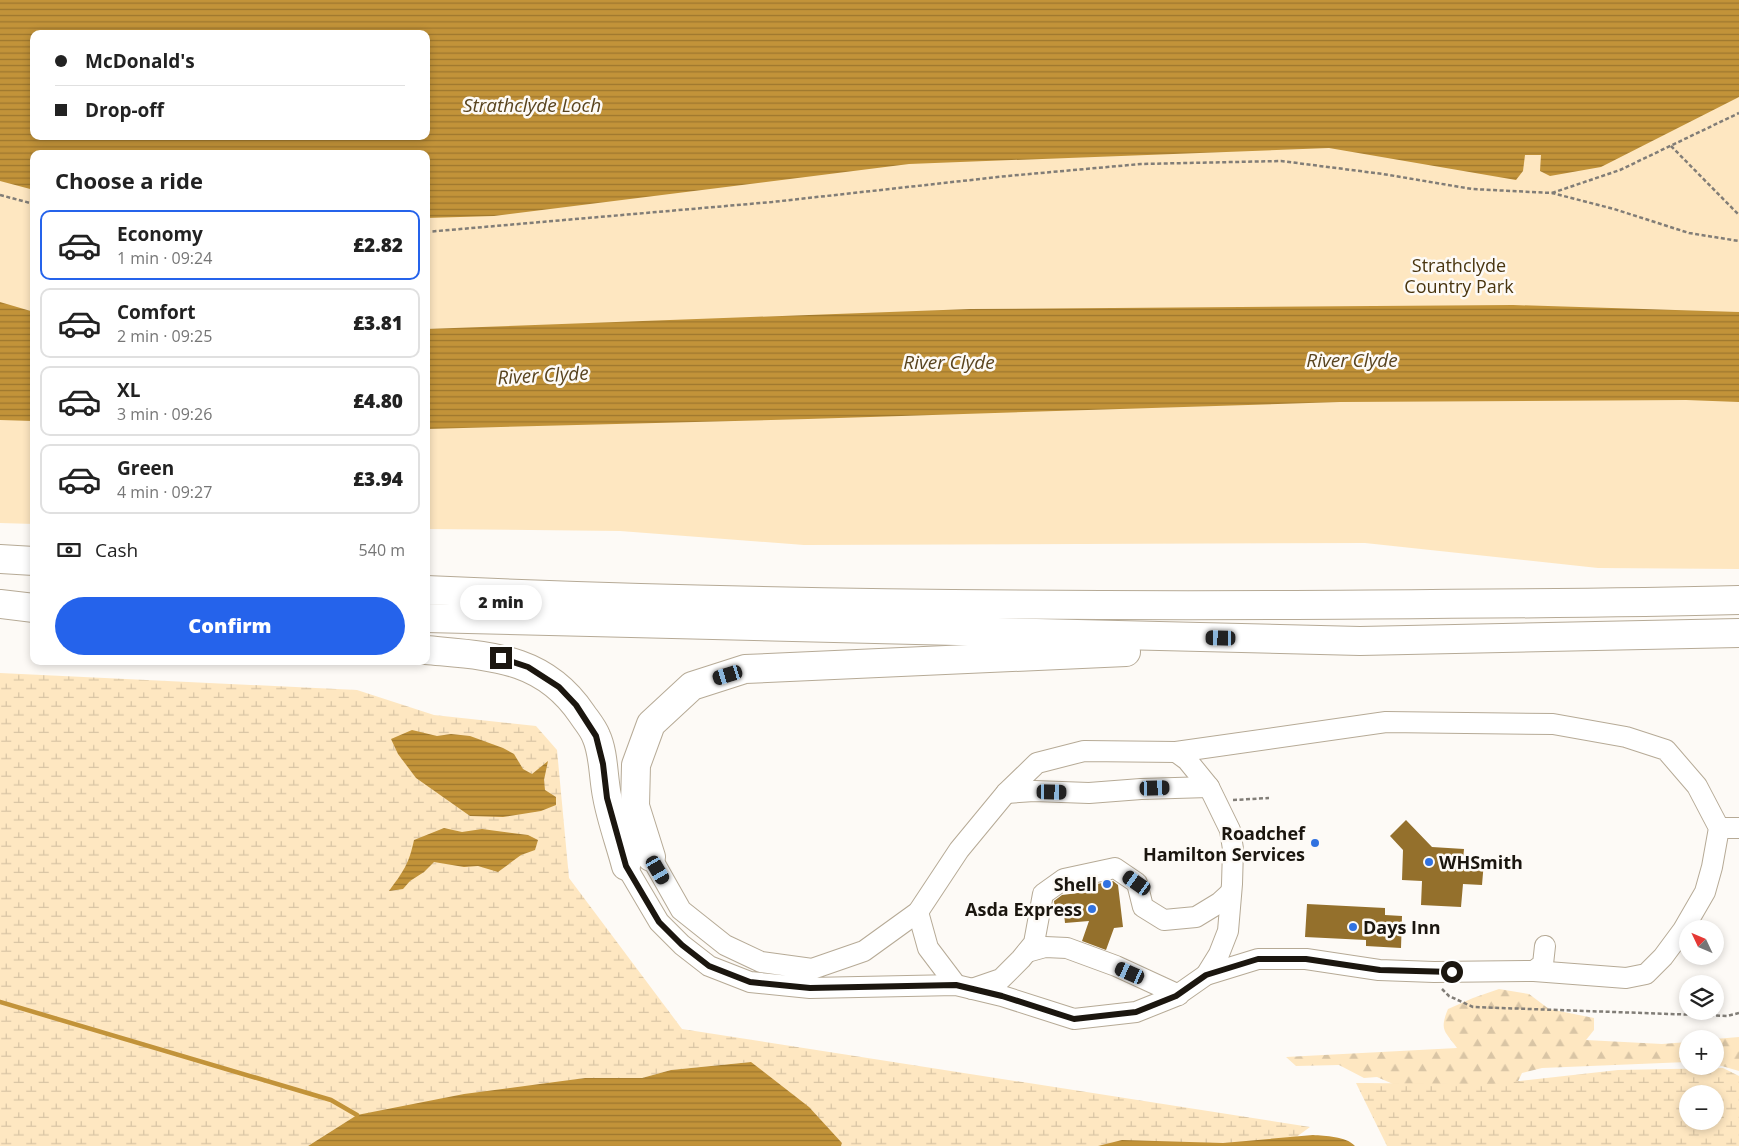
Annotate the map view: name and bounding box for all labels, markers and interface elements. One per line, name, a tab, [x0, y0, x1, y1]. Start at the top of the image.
text: McDonald's	[85, 48, 195, 74]
water label: Strathclyde Loch	[463, 92, 601, 118]
text: Drop-off	[85, 97, 164, 123]
text: Choose a ride	[55, 165, 203, 195]
text: Economy	[117, 221, 203, 247]
icon: car	[57, 223, 102, 268]
text: £2.82	[353, 232, 403, 258]
text: 1 min · 09:24	[117, 247, 212, 269]
park label: Strathclyde Country Park	[1404, 253, 1514, 298]
text: Comfort	[117, 299, 196, 325]
icon: car	[57, 301, 102, 346]
text: £3.81	[353, 310, 403, 336]
text: 2 min · 09:25	[117, 325, 212, 347]
water label: River Clyde	[1306, 347, 1398, 373]
water label: River Clyde	[903, 349, 995, 375]
water label: River Clyde	[497, 360, 589, 390]
text: XL	[117, 377, 140, 403]
icon: car	[57, 379, 102, 424]
text: £4.80	[353, 388, 403, 414]
text: 3 min · 09:26	[117, 403, 212, 425]
text: Green	[117, 455, 174, 481]
icon: car	[57, 457, 102, 502]
text: £3.94	[353, 466, 403, 492]
text: 4 min · 09:27	[117, 481, 212, 503]
icon: cash	[55, 536, 83, 564]
text: Cash	[95, 537, 138, 563]
text: 540 m	[359, 539, 405, 561]
callout: 2 min	[460, 586, 542, 620]
text: 2 min	[478, 591, 524, 613]
button: Confirm	[55, 597, 405, 655]
car	[1205, 630, 1236, 646]
route end	[490, 647, 512, 669]
car	[711, 663, 744, 687]
car	[1139, 780, 1170, 796]
car	[1036, 784, 1067, 800]
place label: Roadchef Hamilton Services	[1143, 821, 1306, 866]
marker: Roadchef Hamilton Services	[1309, 837, 1321, 849]
place label: WHSmith	[1439, 850, 1523, 874]
car	[644, 853, 671, 887]
marker: WHSmith	[1423, 856, 1435, 868]
car	[1120, 868, 1153, 898]
place label: Shell	[1054, 872, 1097, 896]
marker: Shell	[1101, 878, 1113, 890]
place label: Asda Express	[965, 897, 1082, 921]
marker: Asda Express	[1086, 903, 1098, 915]
place label: Days Inn	[1363, 915, 1441, 939]
north arrow	[1679, 920, 1724, 965]
map controls	[1679, 920, 1724, 1130]
marker: Days Inn	[1347, 921, 1359, 933]
car	[1113, 960, 1146, 986]
route start	[1441, 961, 1463, 983]
button: layers	[1679, 975, 1724, 1020]
button: +	[1679, 1030, 1724, 1075]
button: −	[1679, 1085, 1724, 1130]

